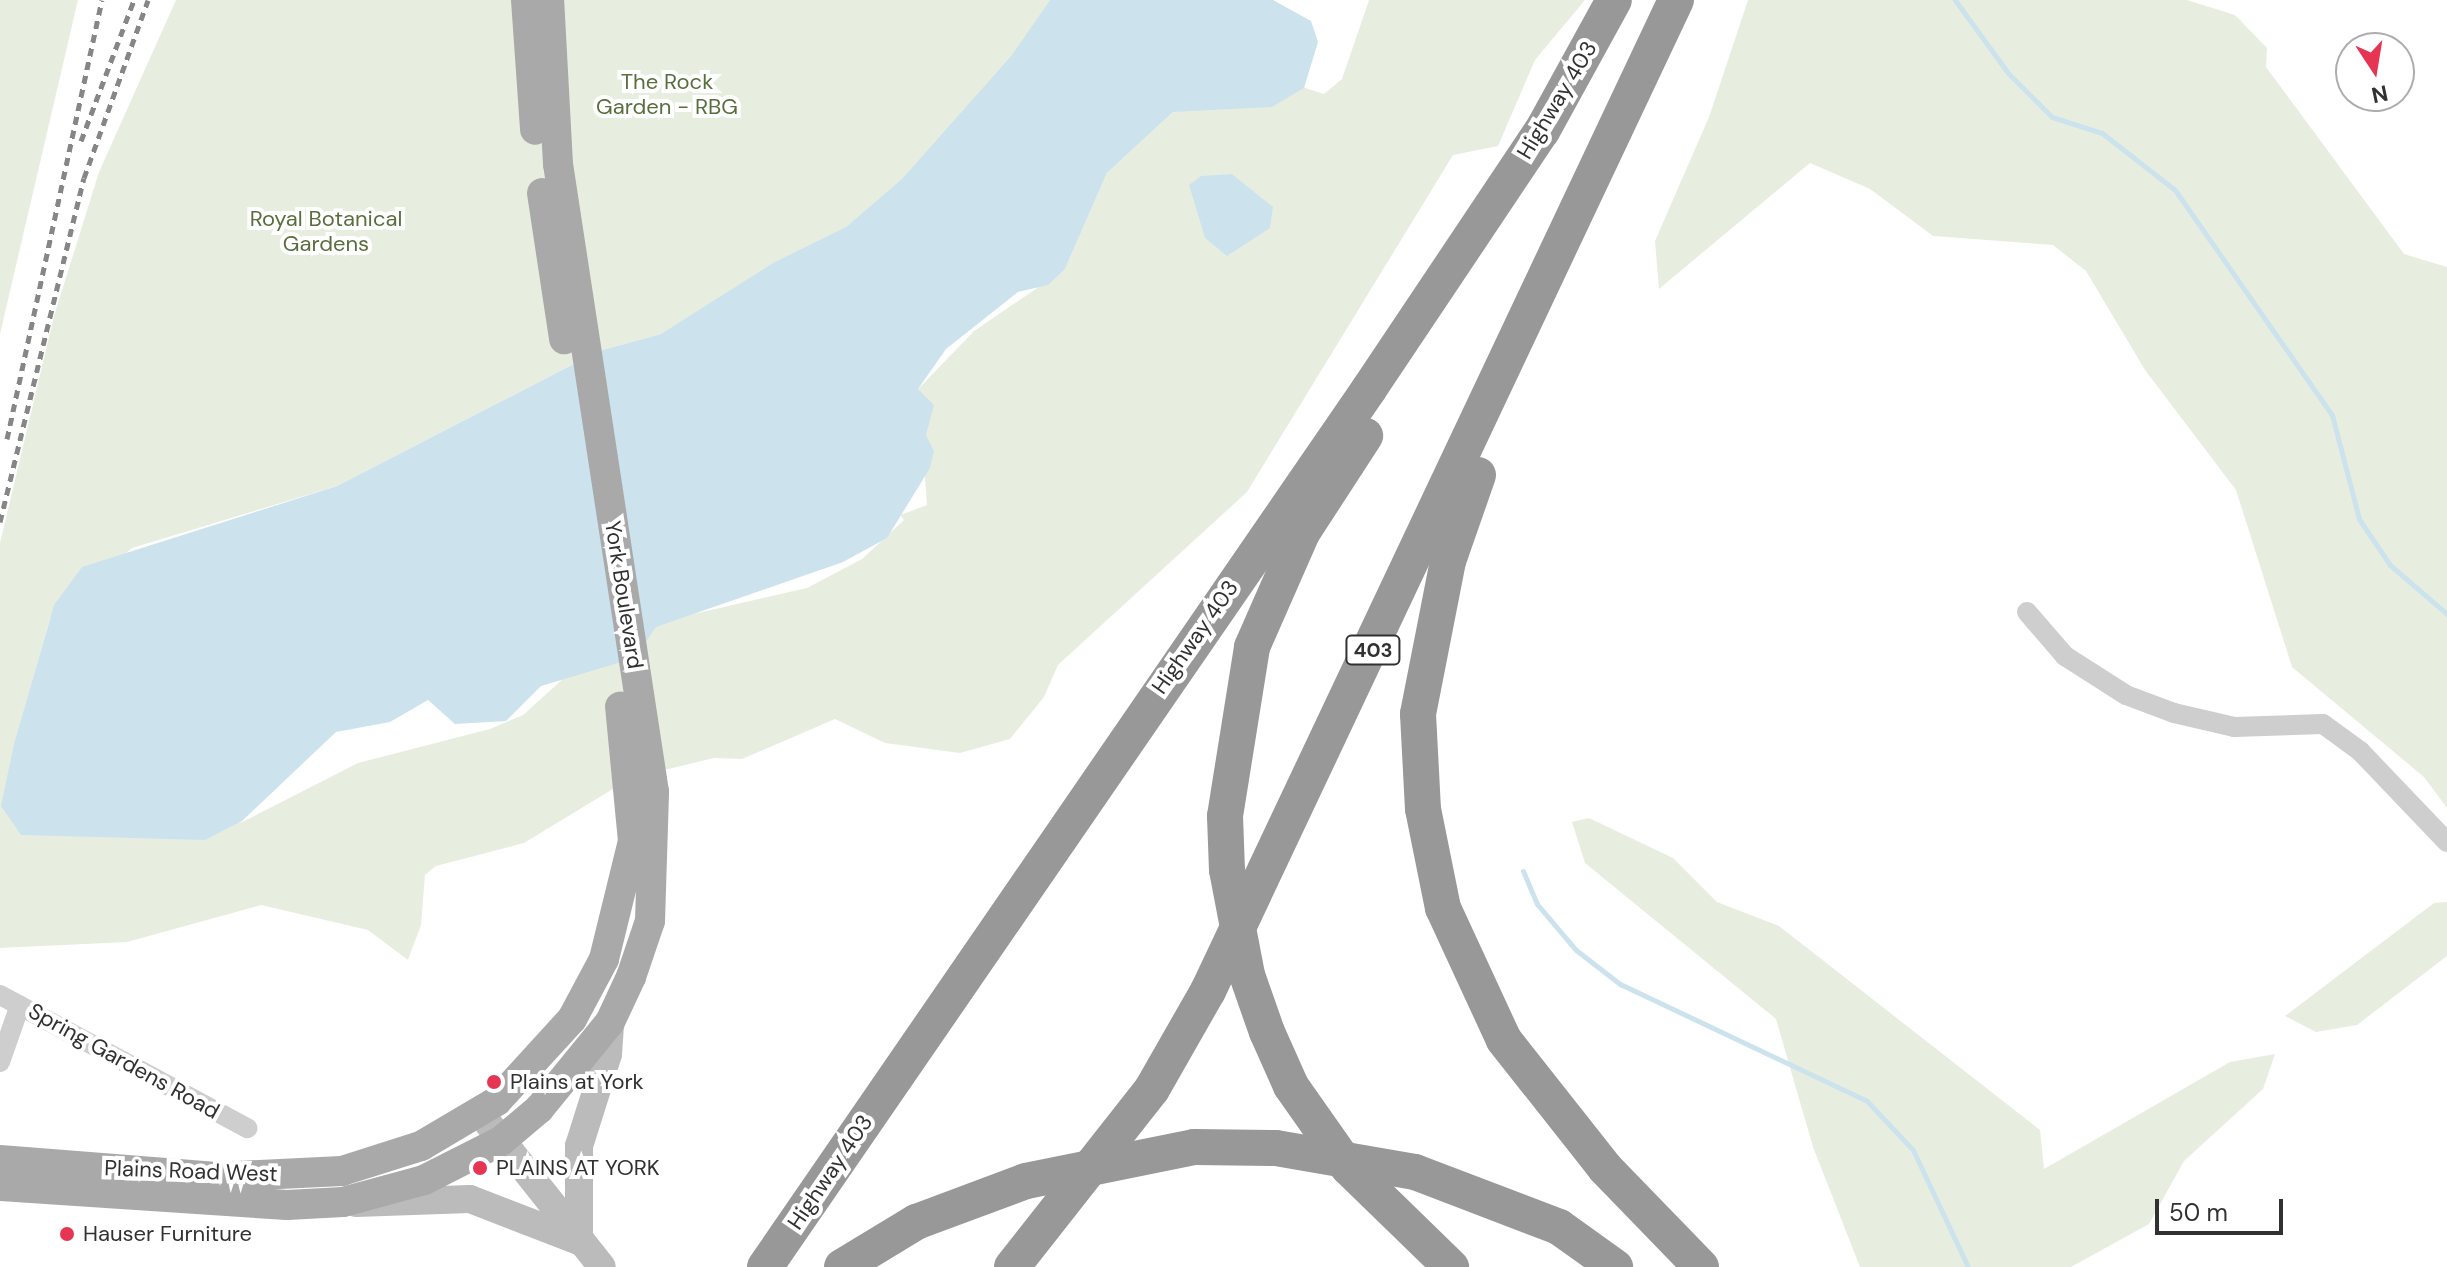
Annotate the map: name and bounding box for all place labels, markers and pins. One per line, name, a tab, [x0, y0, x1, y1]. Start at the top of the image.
place label: Plains at York	[510, 1069, 644, 1095]
marker: Plains at York	[485, 1073, 503, 1091]
place label: PLAINS AT YORK	[496, 1155, 660, 1181]
marker: PLAINS AT YORK	[471, 1159, 489, 1177]
place label: Hauser Furniture	[83, 1221, 252, 1247]
marker: Hauser Furniture	[58, 1225, 76, 1243]

